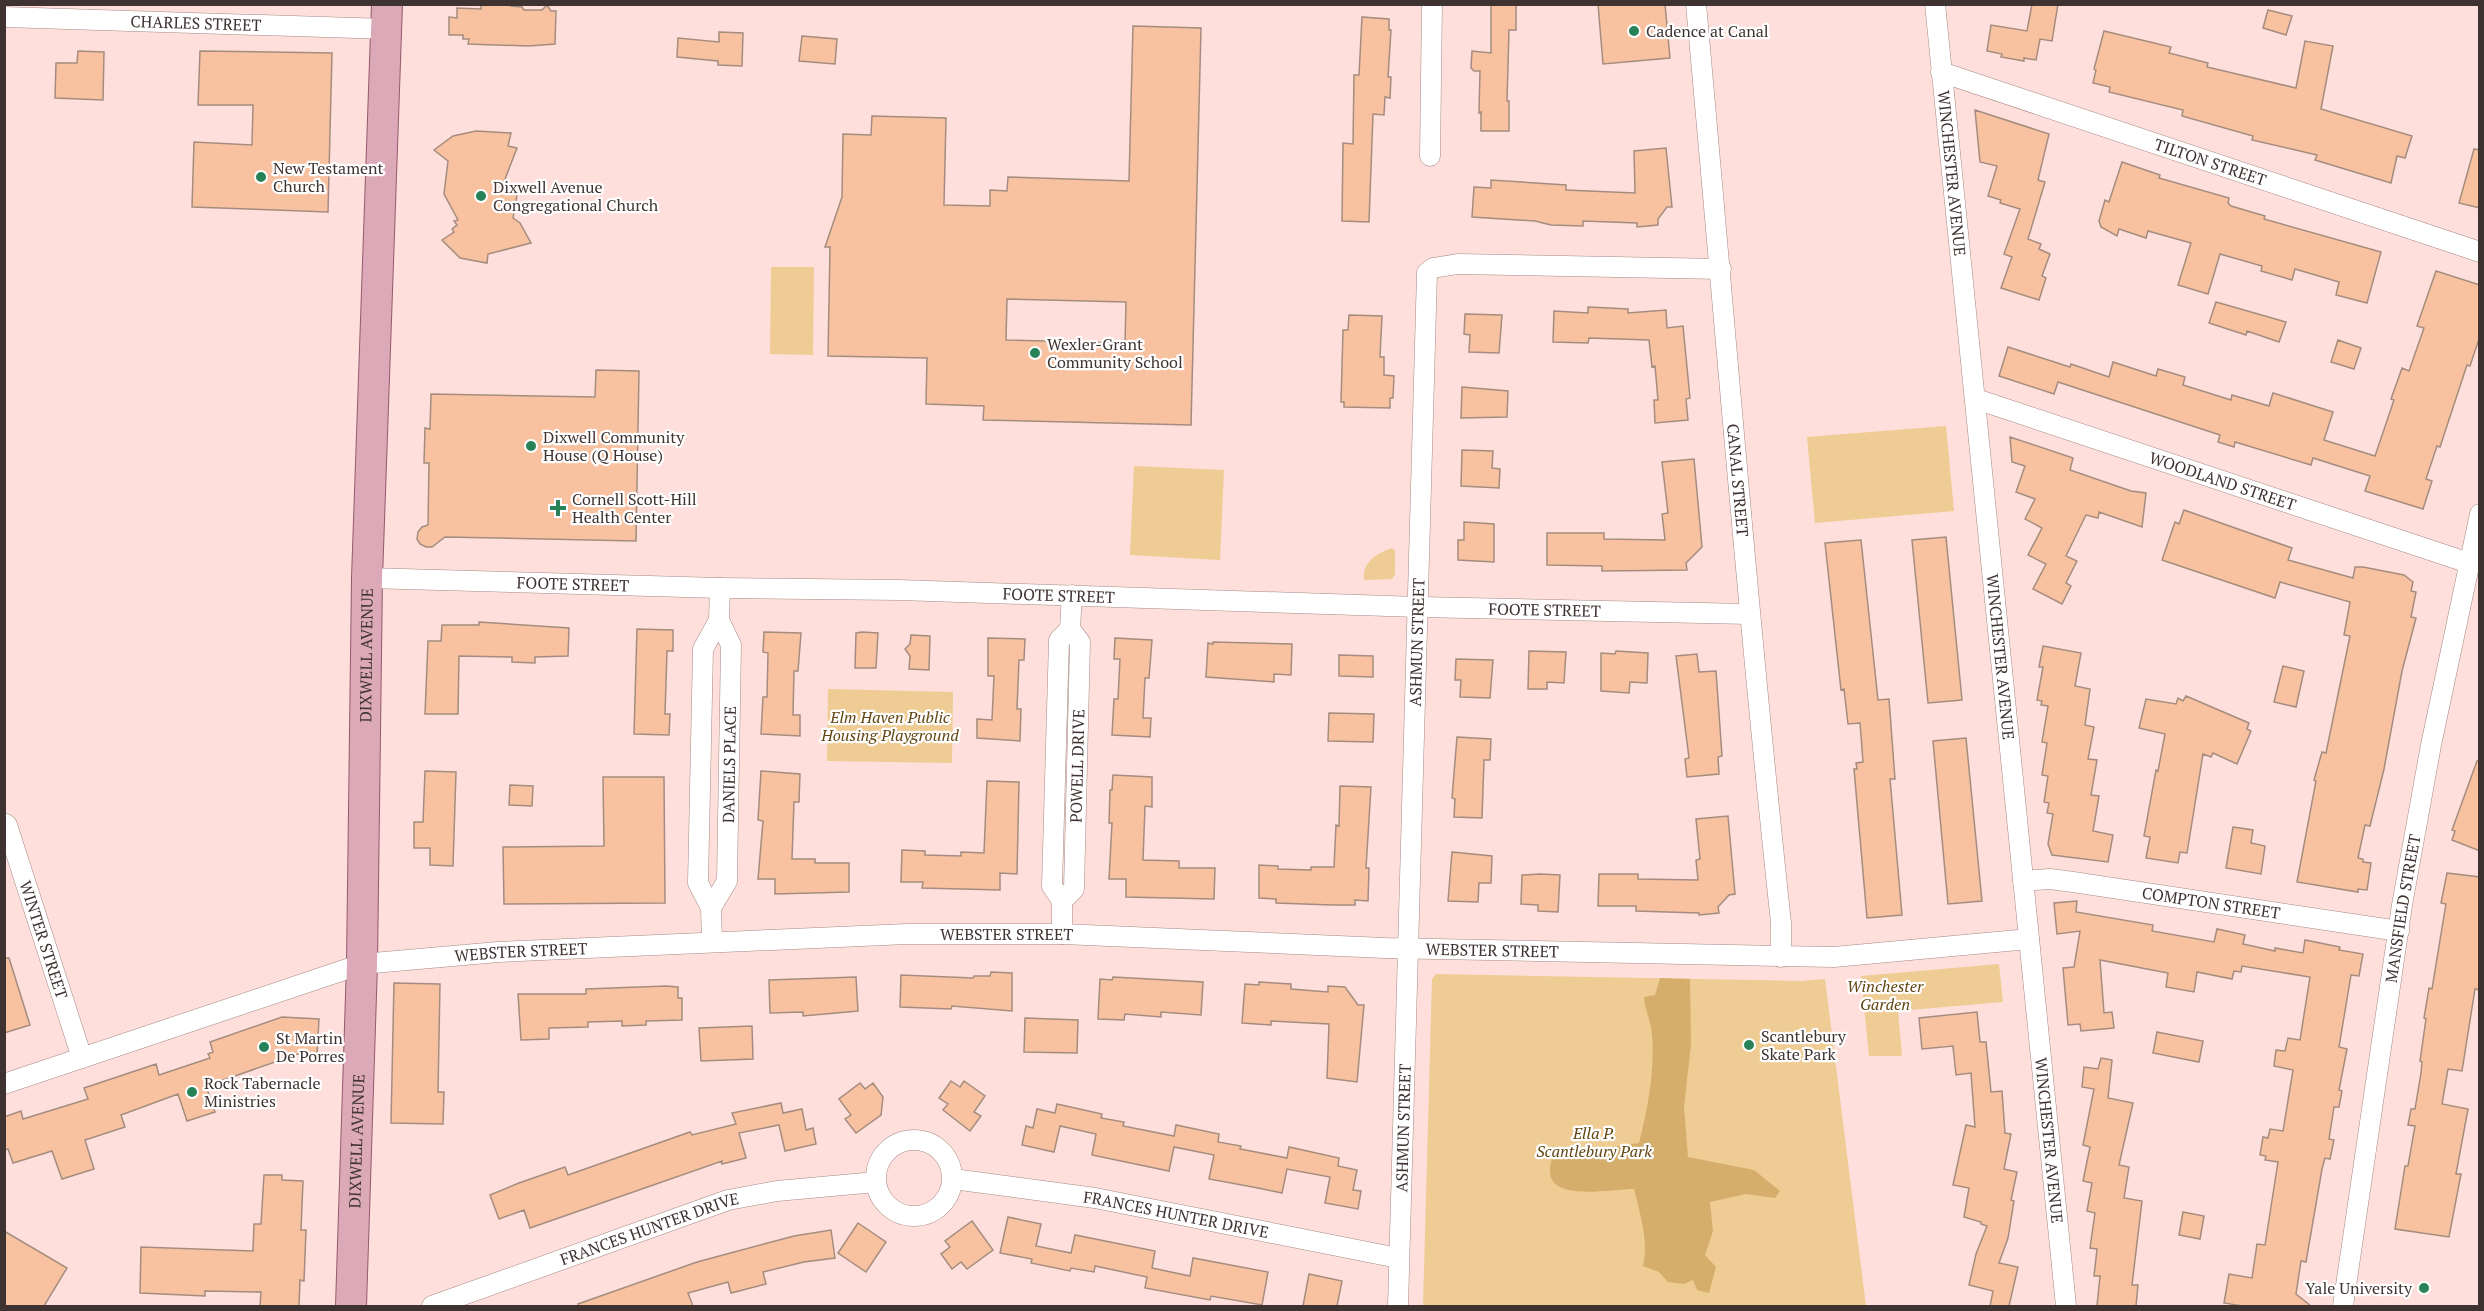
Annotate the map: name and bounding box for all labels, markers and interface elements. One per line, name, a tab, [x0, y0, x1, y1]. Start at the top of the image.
street label: CHARLES STREET	[130, 10, 262, 36]
place label: Cadence at Canal	[1646, 20, 1769, 42]
marker: Cadence at Canal	[1627, 24, 1641, 38]
street label: WINCHESTER AVENUE	[1933, 89, 1971, 257]
street label: TILTON STREET	[2151, 133, 2269, 191]
place label: New Testament Church	[273, 157, 384, 197]
marker: New Testament Church	[254, 170, 268, 184]
place label: Dixwell Avenue Congregational Church	[493, 176, 659, 216]
marker: Dixwell Avenue Congregational Church	[474, 189, 488, 203]
place label: Wexler-Grant Community School	[1047, 333, 1183, 373]
marker: Wexler-Grant Community School	[1028, 346, 1042, 360]
street label: CANAL STREET	[1722, 423, 1754, 538]
place label: Dixwell Community House (Q House)	[543, 426, 685, 466]
marker: Dixwell Community House (Q House)	[524, 439, 538, 453]
street label: WOODLAND STREET	[2146, 446, 2299, 516]
place label: Cornell Scott-Hill Health Center	[572, 488, 697, 528]
marker: Cornell Scott-Hill Health Center	[549, 499, 567, 517]
street label: FOOTE STREET	[516, 571, 629, 596]
street label: WINCHESTER AVENUE	[1981, 573, 2020, 741]
street label: ASHMUN STREET	[1404, 578, 1429, 707]
street label: FOOTE STREET	[1002, 582, 1115, 608]
street label: DIXWELL AVENUE	[354, 588, 378, 723]
street label: FOOTE STREET	[1488, 597, 1601, 622]
street label: DANIELS PLACE	[717, 706, 741, 823]
park label: Elm Haven Public Housing Playground	[820, 706, 959, 746]
street label: POWELL DRIVE	[1065, 709, 1089, 823]
street label: MANSFIELD STREET	[2380, 832, 2426, 984]
street label: WINTER STREET	[15, 878, 73, 1002]
street label: COMPTON STREET	[2141, 882, 2282, 924]
street label: WEBSTER STREET	[940, 923, 1074, 945]
street label: WEBSTER STREET	[453, 937, 588, 967]
street label: WEBSTER STREET	[1425, 938, 1559, 962]
park label: Winchester Garden	[1847, 975, 1924, 1015]
place label: Scantlebury Skate Park	[1761, 1025, 1847, 1065]
place label: St Martin De Porres	[276, 1027, 345, 1067]
marker: Scantlebury Skate Park	[1742, 1038, 1756, 1052]
marker: St Martin De Porres	[257, 1040, 271, 1054]
street label: WINCHESTER AVENUE	[2030, 1056, 2069, 1224]
street label: ASHMUN STREET	[1390, 1063, 1416, 1193]
place label: Rock Tabernacle Ministries	[204, 1072, 321, 1112]
street label: DIXWELL AVENUE	[343, 1074, 369, 1209]
marker: Rock Tabernacle Ministries	[185, 1085, 199, 1099]
park label: Ella P. Scantlebury Park	[1536, 1122, 1652, 1162]
street label: FRANCES HUNTER DRIVE	[1082, 1186, 1271, 1243]
street label: FRANCES HUNTER DRIVE	[557, 1187, 741, 1270]
place label: Yale University	[2305, 1277, 2413, 1299]
marker: Yale University	[2417, 1281, 2431, 1295]

